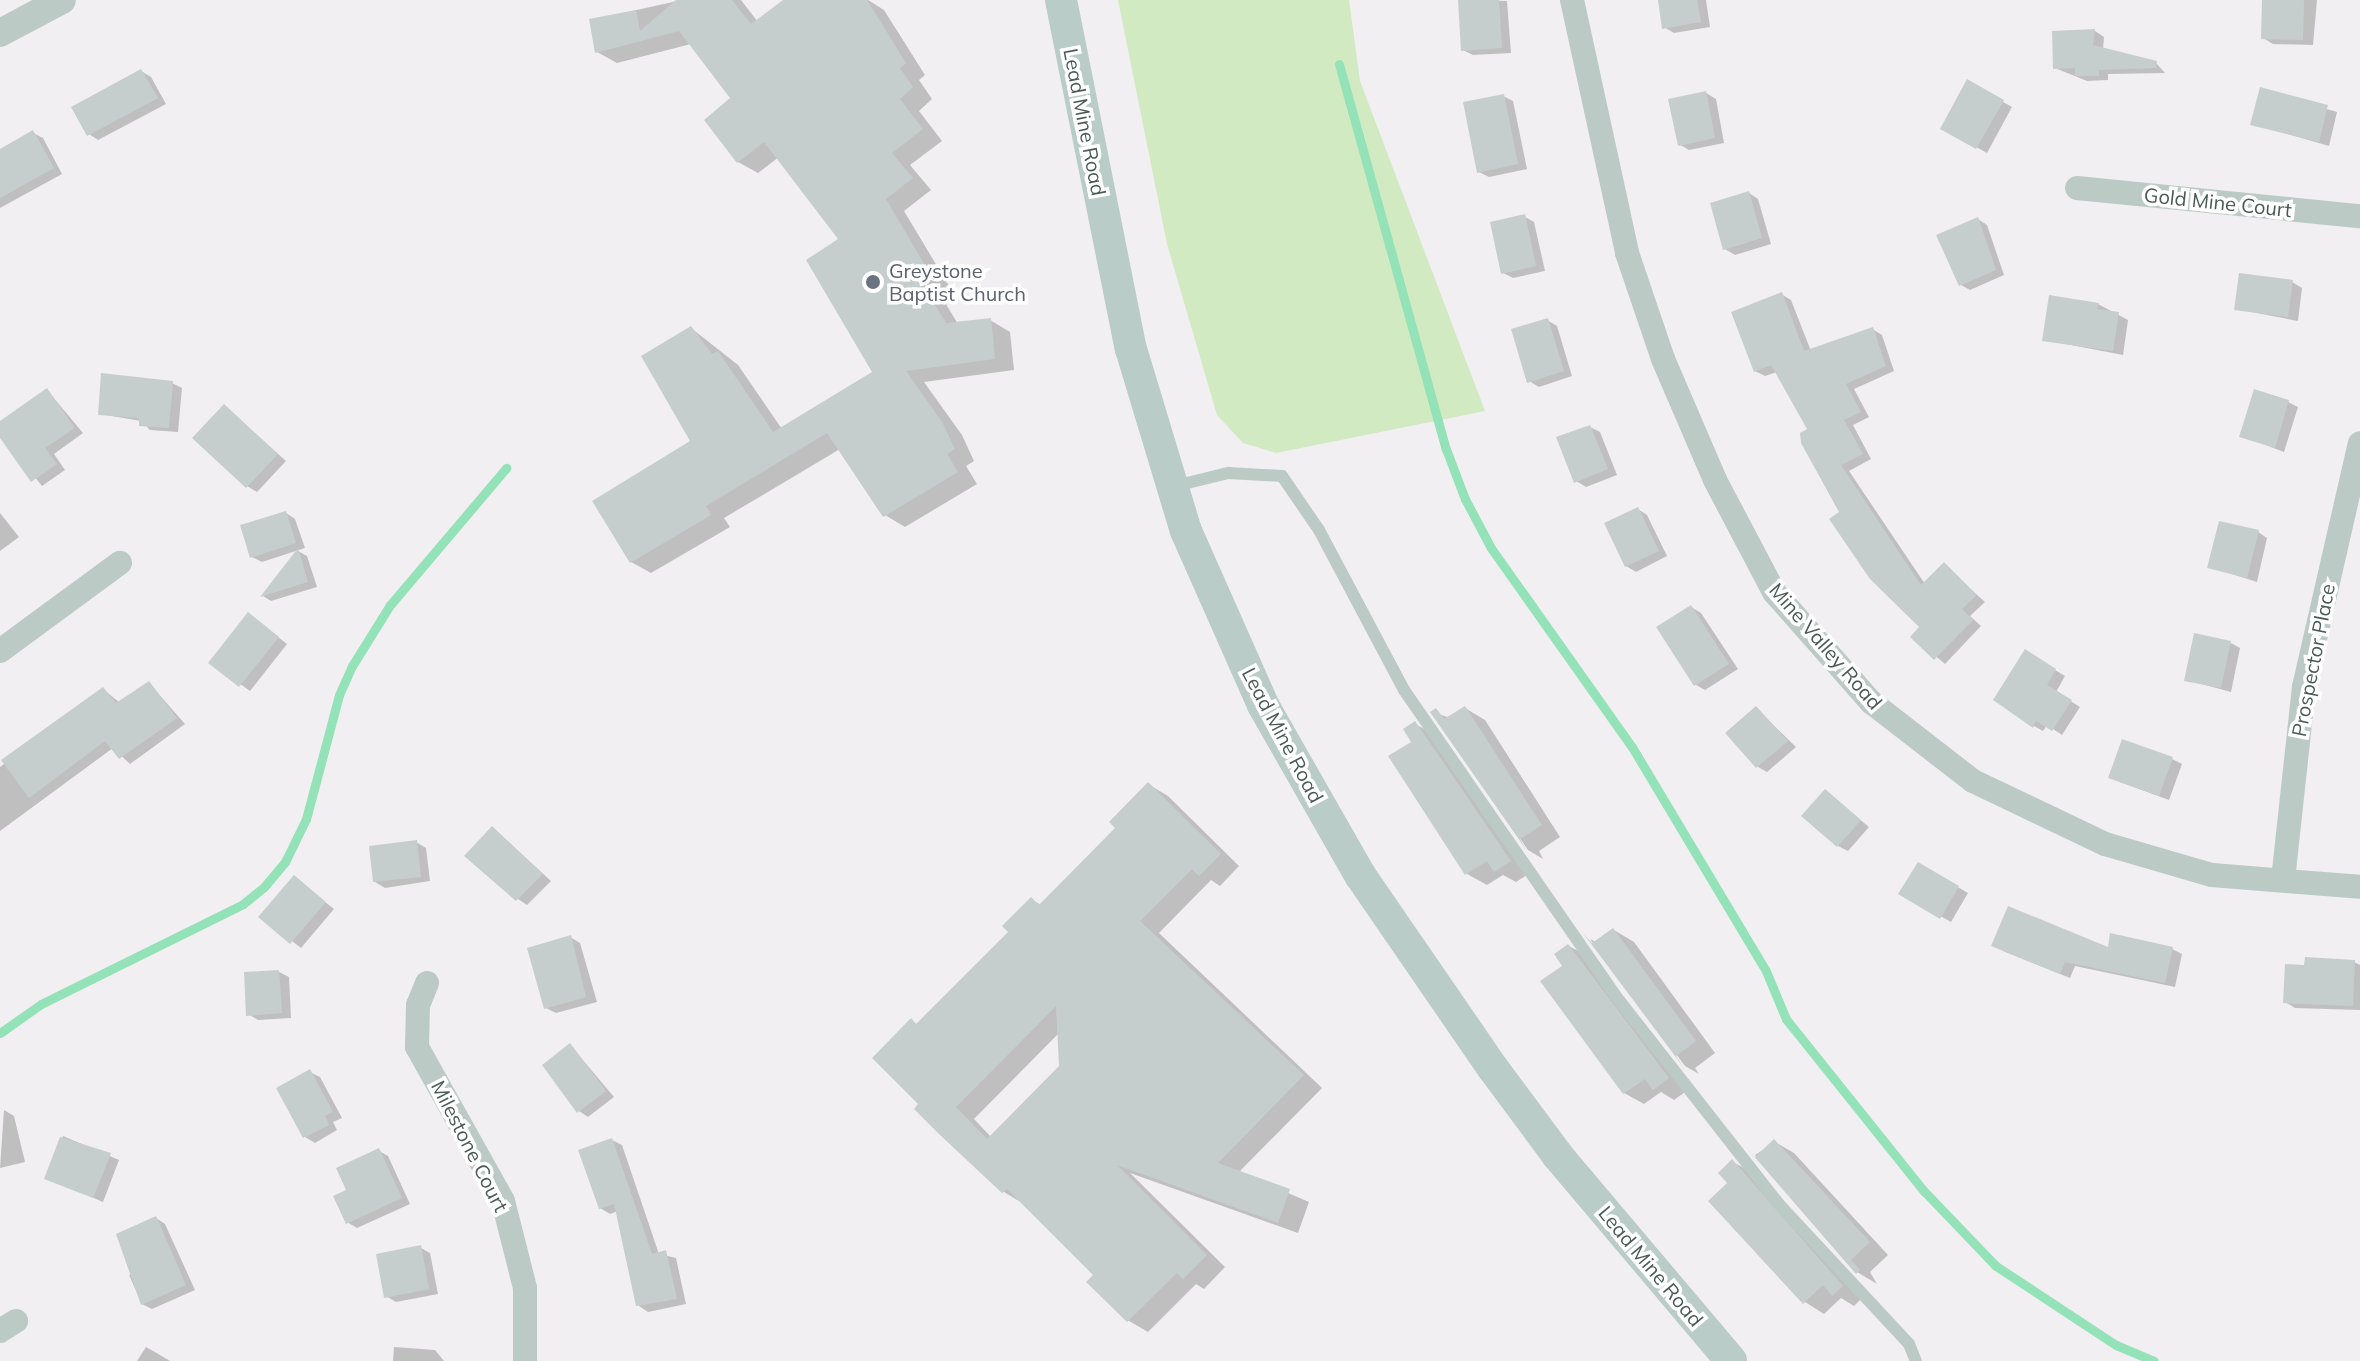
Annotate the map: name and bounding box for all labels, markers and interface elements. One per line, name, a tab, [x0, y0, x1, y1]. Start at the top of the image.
street label: Lead Mine Road	[1059, 46, 1111, 198]
street label: Gold Mine Court	[2143, 182, 2293, 222]
place label: Greystone Baptist Church	[889, 258, 1026, 305]
marker: Greystone Baptist Church	[864, 273, 882, 291]
street label: Mine Valley Road	[1765, 578, 1887, 714]
street label: Prospector Place	[2286, 582, 2340, 738]
street label: Lead Mine Road	[1237, 663, 1329, 807]
street label: Milestone Court	[427, 1076, 513, 1216]
street label: Lead Mine Road	[1594, 1201, 1708, 1331]

